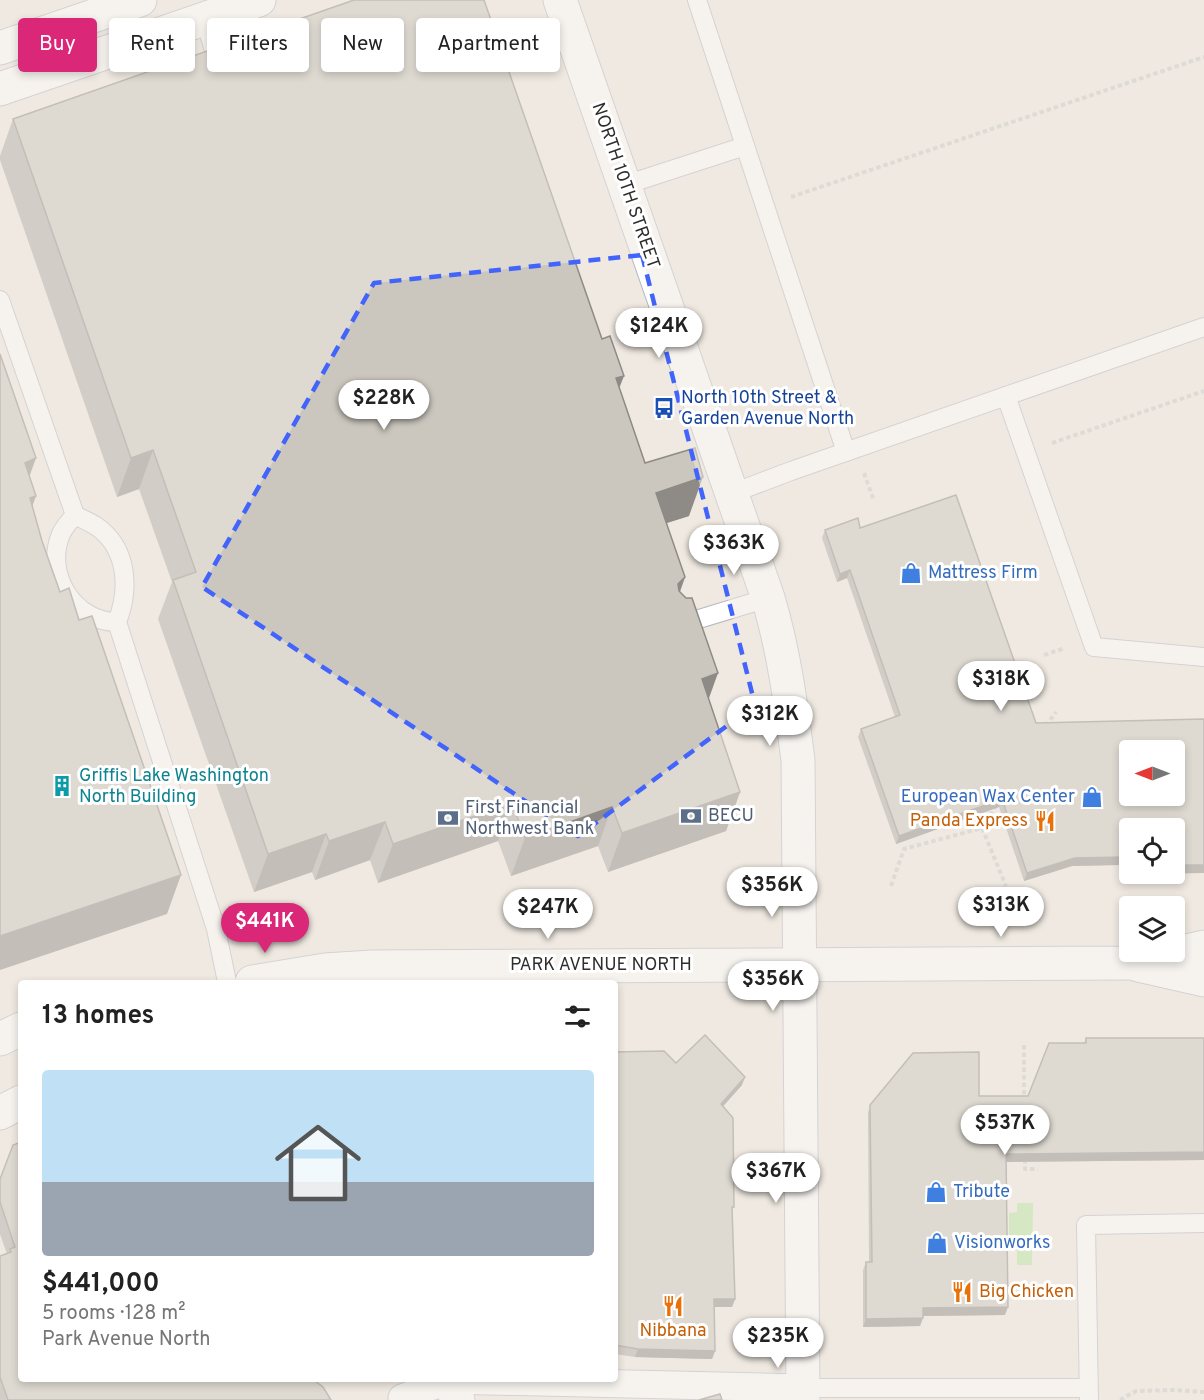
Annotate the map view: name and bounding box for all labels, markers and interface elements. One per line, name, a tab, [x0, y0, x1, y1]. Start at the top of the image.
chip: Buy	[18, 18, 97, 72]
chip: Rent	[109, 18, 195, 72]
chip: Filters	[207, 18, 309, 72]
chip: New	[321, 18, 404, 72]
chip: Apartment	[416, 18, 560, 72]
street label: NORTH 10TH STREET	[586, 100, 664, 272]
pin: $124K	[617, 308, 701, 359]
text: $124K	[629, 314, 689, 340]
pin: $228K	[342, 380, 426, 431]
text: $228K	[352, 386, 416, 412]
place label: North 10th Street & Garden Avenue North	[681, 387, 854, 431]
bus stop icon: North 10th Street & Garden Avenue North	[652, 396, 676, 420]
pin: $363K	[692, 525, 776, 576]
text: $363K	[703, 531, 765, 557]
shop icon: Mattress Firm	[899, 561, 923, 585]
place label: Mattress Firm	[928, 562, 1038, 585]
pin: $318K	[959, 661, 1043, 712]
text: $318K	[972, 667, 1030, 693]
pin: $312K	[728, 696, 812, 747]
text: $312K	[741, 702, 799, 728]
north arrow	[1119, 740, 1185, 806]
map controls	[1119, 740, 1185, 962]
place label: Griffis Lake Washington North Building	[79, 765, 269, 809]
building icon: Griffis Lake Washington North Building	[50, 774, 74, 798]
shop icon: European Wax Center	[1080, 785, 1104, 809]
place label: European Wax Center	[901, 786, 1075, 809]
place label: First Financial Northwest Bank	[465, 797, 594, 841]
bank icon: BECU	[679, 804, 703, 828]
place label: BECU	[708, 805, 754, 828]
bank icon: First Financial Northwest Bank	[436, 806, 460, 830]
restaurant icon: Panda Express	[1033, 809, 1057, 833]
place label: Panda Express	[910, 810, 1028, 833]
button: locate	[1119, 818, 1185, 884]
pin: $356K	[730, 867, 814, 918]
text: $356K	[741, 873, 803, 899]
pin: $313K	[959, 887, 1043, 938]
pin: $247K	[506, 889, 590, 940]
text: $313K	[972, 893, 1030, 919]
text: $247K	[517, 895, 579, 921]
button: layers	[1119, 896, 1185, 962]
pin: $441K	[223, 903, 307, 954]
text: $441K	[235, 909, 295, 935]
street label: PARK AVENUE NORTH	[510, 954, 692, 977]
pin: $356K	[731, 961, 815, 1012]
text: $356K	[742, 967, 804, 993]
text: 13 homes	[42, 1000, 154, 1033]
icon: filters	[561, 1000, 594, 1033]
pin: $537K	[963, 1105, 1047, 1156]
icon: home	[264, 1109, 372, 1217]
text: $537K	[975, 1111, 1035, 1137]
pin: $367K	[734, 1153, 818, 1204]
text: $367K	[745, 1159, 807, 1185]
shop icon: Tribute	[924, 1180, 948, 1204]
place label: Tribute	[953, 1181, 1010, 1204]
shop icon: Visionworks	[925, 1231, 949, 1255]
place label: Visionworks	[954, 1232, 1050, 1255]
text: $441,000	[42, 1268, 160, 1301]
restaurant icon: Big Chicken	[950, 1280, 974, 1304]
place label: Big Chicken	[979, 1281, 1074, 1304]
restaurant icon: Nibbana	[661, 1294, 685, 1318]
text: 5 rooms · 128 m²	[42, 1301, 185, 1327]
pin: $235K	[736, 1318, 820, 1369]
place label: Nibbana	[639, 1320, 707, 1343]
text: $235K	[747, 1324, 809, 1350]
text: Park Avenue North	[42, 1327, 211, 1353]

